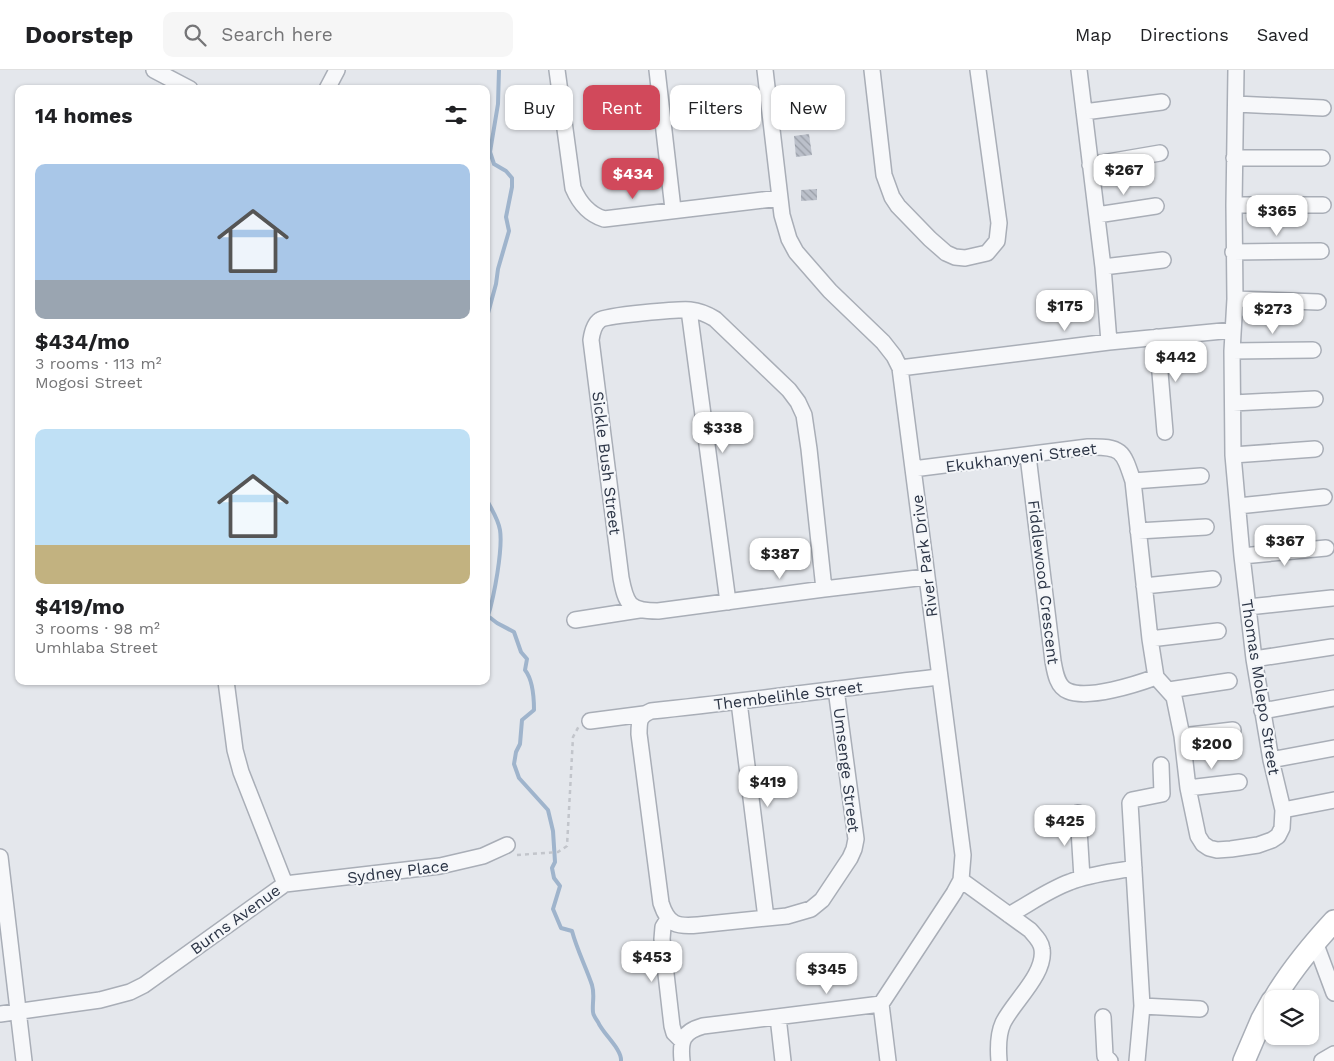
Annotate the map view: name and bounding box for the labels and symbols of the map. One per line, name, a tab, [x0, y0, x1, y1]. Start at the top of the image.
pin: $267	[1094, 154, 1154, 196]
pin: $434	[603, 158, 663, 200]
pin: $365	[1247, 194, 1307, 237]
pin: $175	[1035, 290, 1095, 332]
pin: $273	[1243, 292, 1303, 335]
pin: $442	[1146, 340, 1206, 383]
street label: Sickle Bush Street	[588, 390, 625, 536]
pin: $338	[693, 412, 753, 454]
street label: Ekukhanyeni Street	[944, 439, 1098, 476]
street label: River Park Drive	[908, 494, 941, 618]
street label: Fiddlewood Crescent	[1024, 499, 1063, 666]
pin: $367	[1255, 524, 1315, 567]
pin: $387	[750, 538, 810, 580]
street label: Thomas Molepo Street	[1237, 598, 1284, 777]
street label: Thembelihle Street	[713, 677, 864, 714]
street label: Umsenge Street	[829, 707, 864, 834]
pin: $200	[1182, 728, 1242, 770]
pin: $419	[738, 766, 798, 808]
pin: $425	[1035, 804, 1095, 847]
street label: Sydney Place	[346, 856, 450, 887]
street label: Burns Avenue	[187, 880, 284, 958]
pin: $453	[622, 940, 682, 983]
pin: $345	[797, 952, 857, 995]

